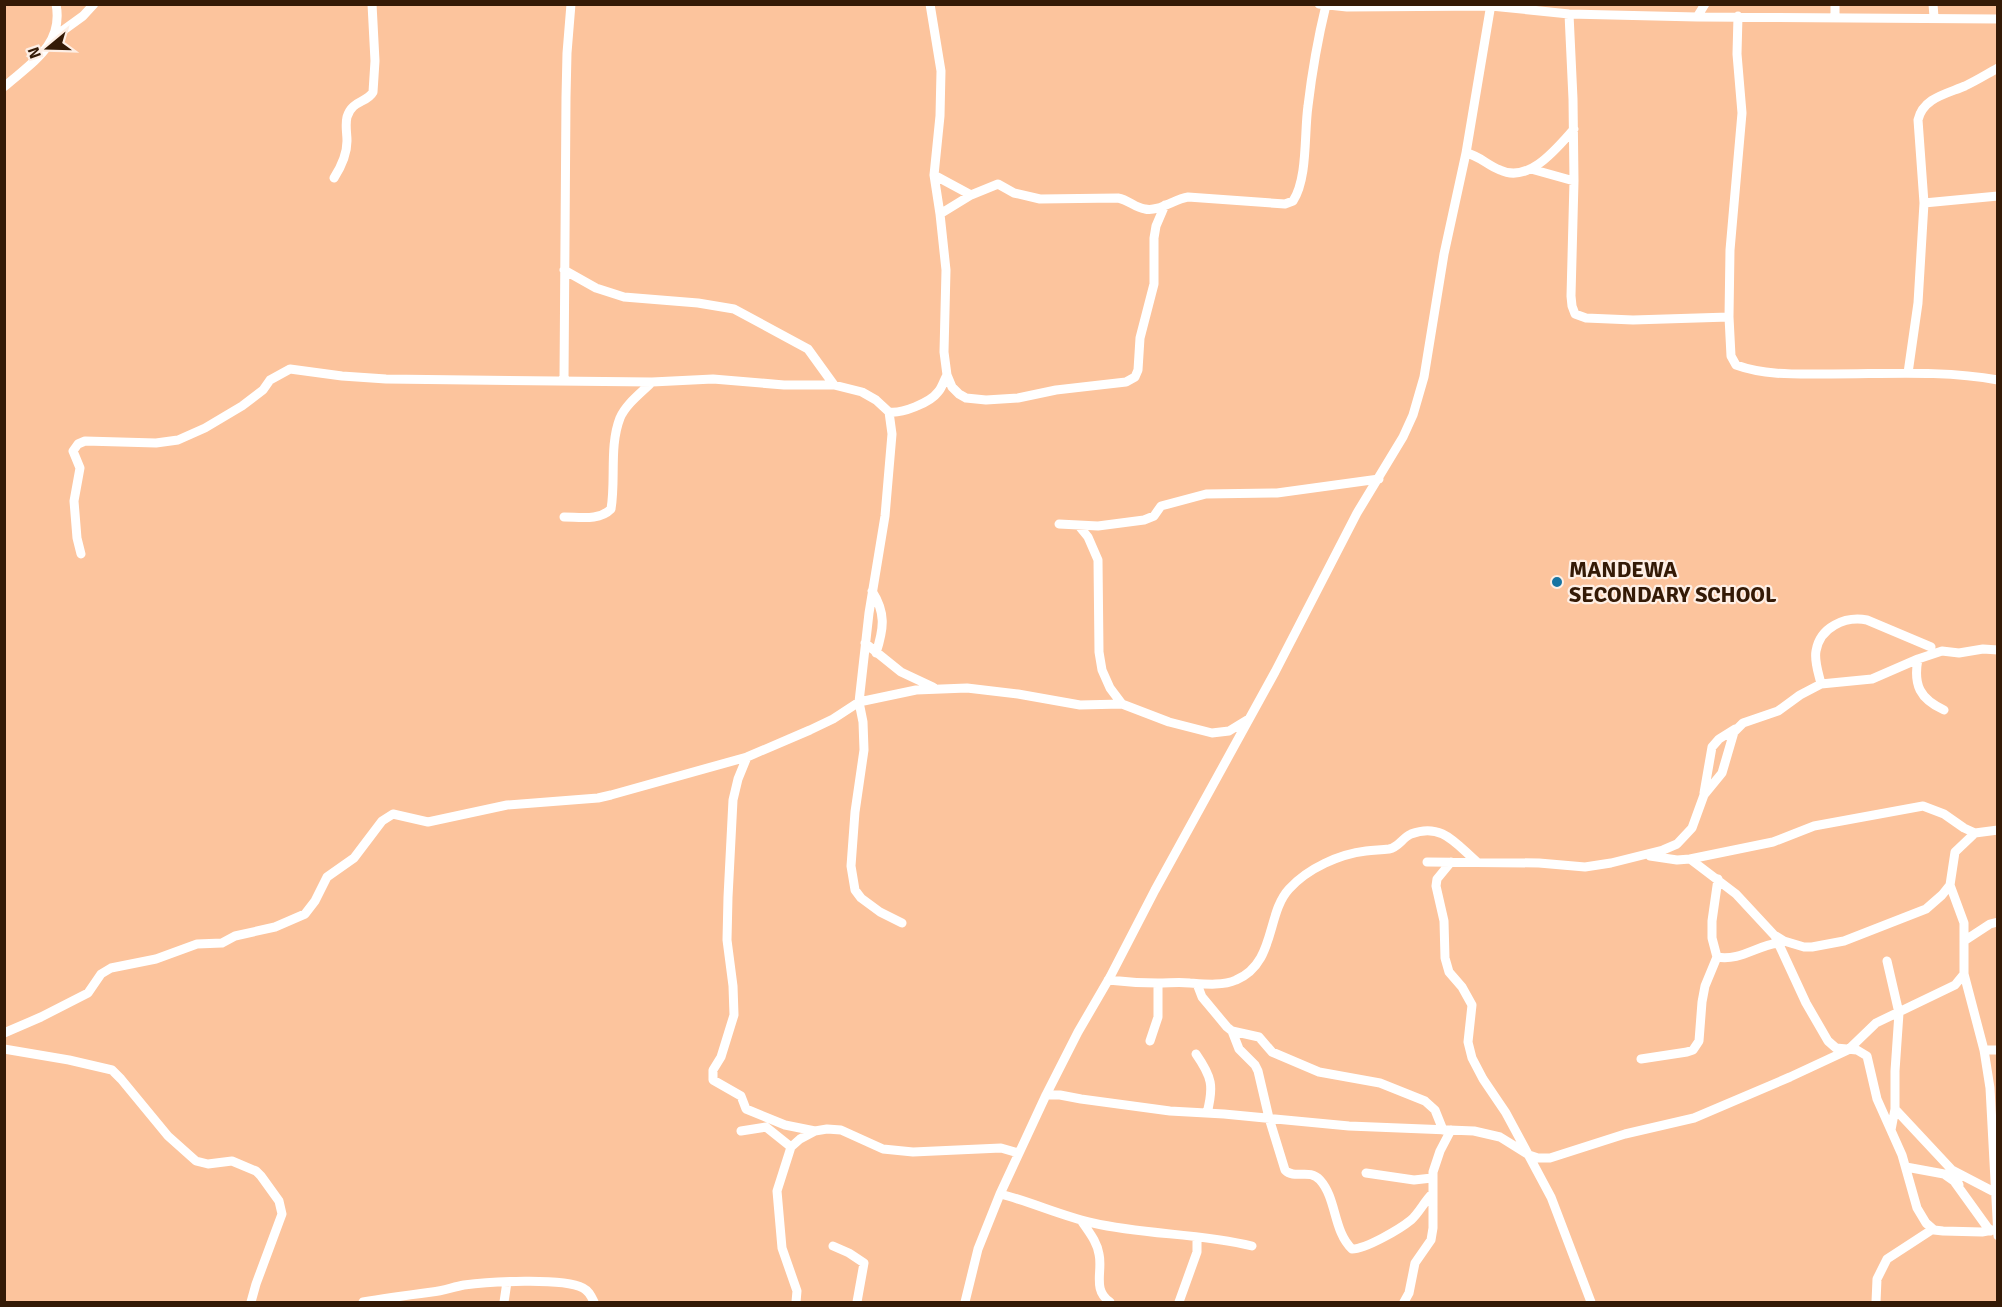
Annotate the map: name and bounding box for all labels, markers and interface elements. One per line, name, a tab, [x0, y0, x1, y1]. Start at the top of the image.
north arrow	[18, 18, 78, 78]
text: N	[23, 44, 46, 61]
place label: MANDEWA SECONDARY SCHOOL	[1569, 556, 1777, 608]
marker: MANDEWA SECONDARY SCHOOL	[1550, 575, 1564, 589]

